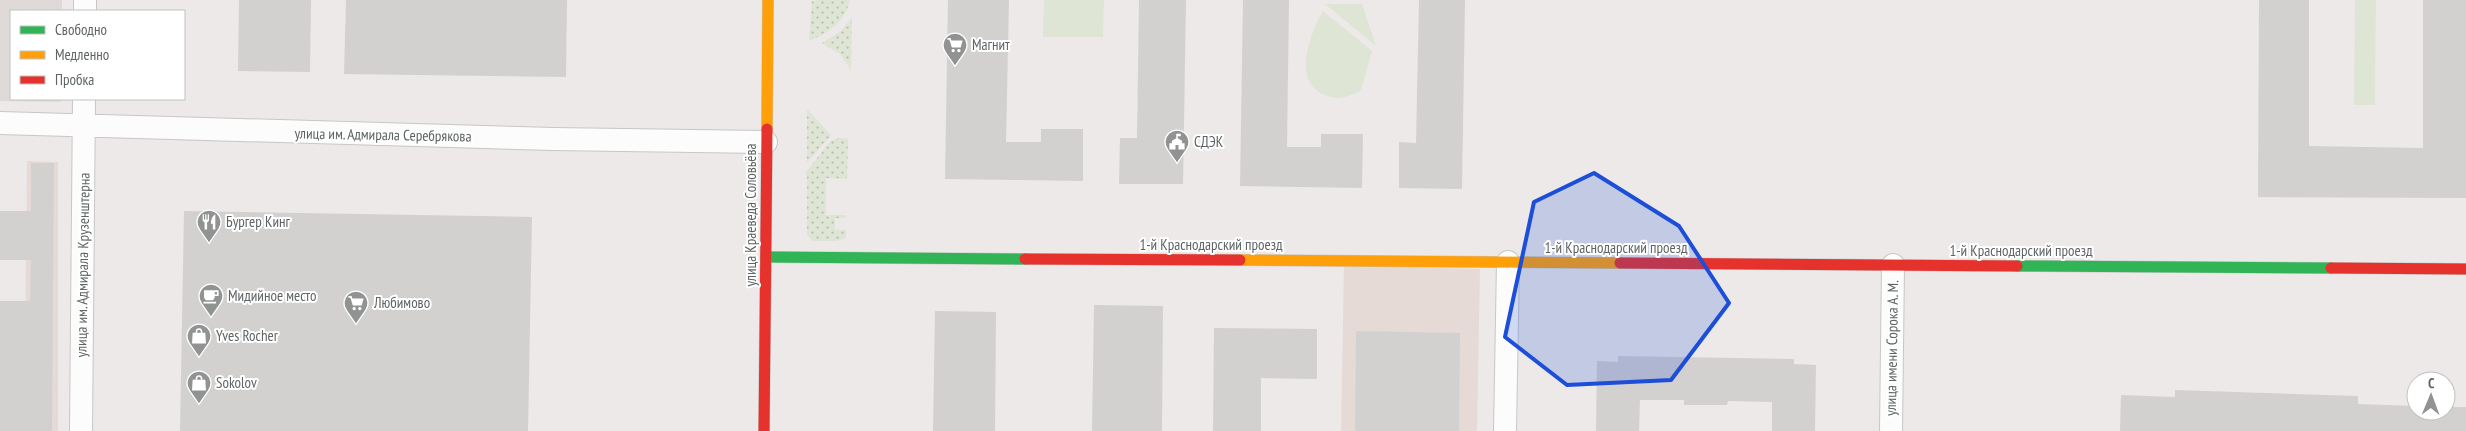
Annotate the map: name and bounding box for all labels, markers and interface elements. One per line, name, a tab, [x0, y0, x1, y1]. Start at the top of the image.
legend	[10, 10, 185, 100]
text: Свободно	[55, 20, 107, 39]
supermarket icon: Магнит	[942, 32, 968, 66]
place label: Магнит	[972, 35, 1010, 54]
text: Медленно	[55, 45, 109, 64]
text: Пробка	[55, 70, 94, 89]
street label: улица им. Адмирала Серебрякова	[294, 123, 472, 146]
public building icon: СДЭК	[1164, 129, 1190, 163]
place label: СДЭК	[1194, 132, 1224, 151]
street label: улица Краеведа Соловьёва	[741, 143, 760, 287]
street label: улица им. Адмирала Крузенштерна	[71, 172, 94, 358]
restaurant icon: Бургер Кинг	[196, 209, 222, 243]
place label: Бургер Кинг	[226, 212, 290, 231]
street label: 1-й Краснодарский проезд	[1139, 235, 1283, 254]
street label: 1-й Краснодарский проезд	[1544, 238, 1688, 257]
street label: 1-й Краснодарский проезд	[1949, 241, 2093, 260]
street label: улица имени Сорока А. М.	[1881, 280, 1902, 416]
cafe icon: Мидийное место	[198, 283, 224, 317]
place label: Мидийное место	[228, 286, 316, 305]
supermarket icon: Любимово	[343, 290, 369, 324]
place label: Любимово	[373, 293, 430, 312]
shop icon: Yves Rocher	[186, 323, 212, 357]
place label: Yves Rocher	[216, 326, 279, 345]
shop icon: Sokolov	[186, 370, 212, 404]
north arrow	[2406, 371, 2456, 421]
place label: Sokolov	[216, 373, 257, 392]
text: С	[2428, 374, 2435, 392]

